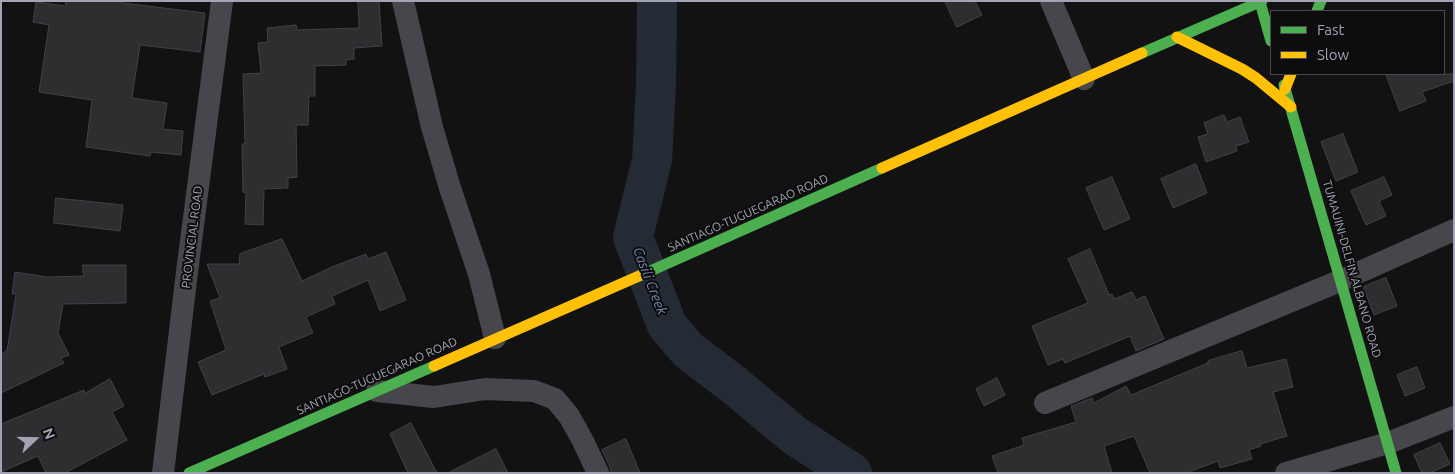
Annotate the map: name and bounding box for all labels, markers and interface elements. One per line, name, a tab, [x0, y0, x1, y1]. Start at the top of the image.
legend	[1270, 10, 1445, 75]
text: Fast	[1317, 21, 1344, 38]
text: Slow	[1317, 46, 1349, 63]
street label: SANTIAGO-TUGUEGARAO ROAD	[666, 171, 830, 255]
street label: TUMAUINI-DELFIN ALBANO ROAD	[1320, 178, 1384, 360]
street label: PROVINCIAL ROAD	[179, 185, 205, 289]
water label: Casili Creek	[629, 245, 671, 317]
street label: SANTIAGO-TUGUEGARAO ROAD	[295, 334, 459, 418]
north arrow	[10, 414, 60, 464]
text: N	[40, 426, 58, 441]

